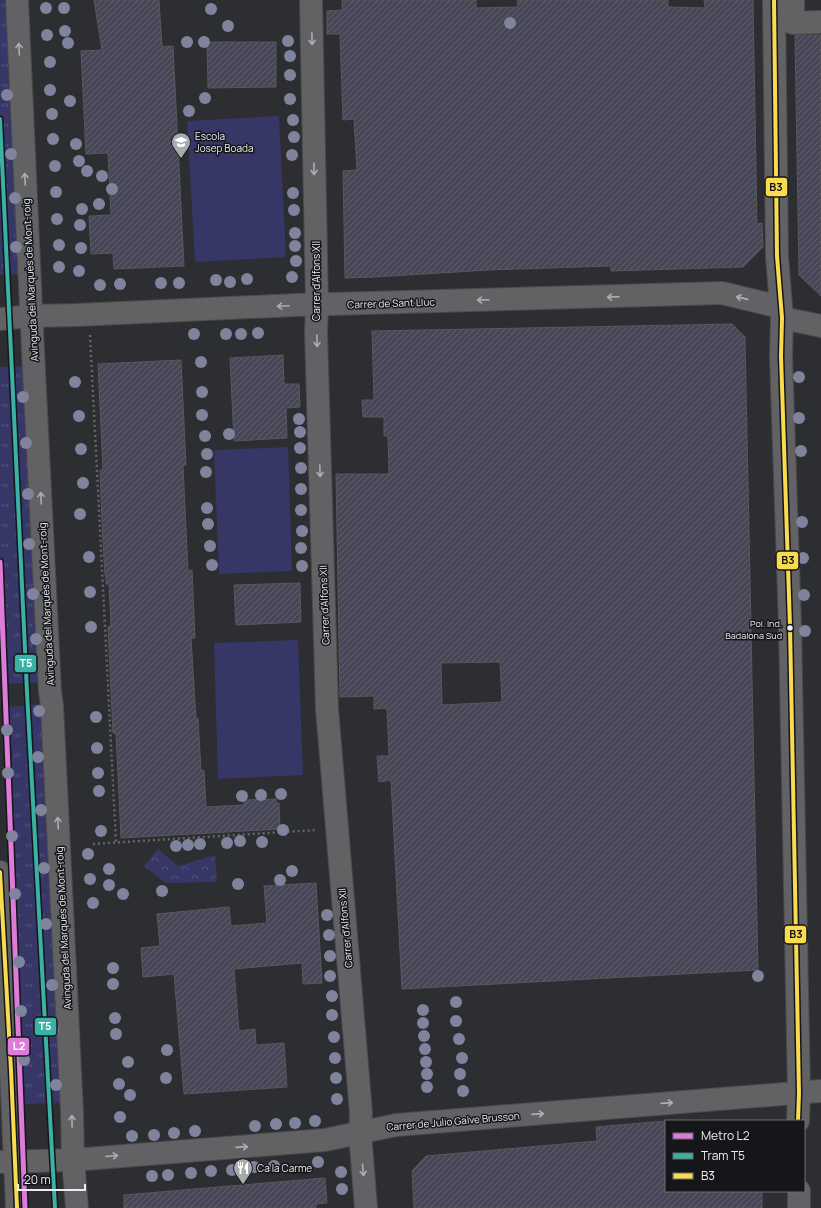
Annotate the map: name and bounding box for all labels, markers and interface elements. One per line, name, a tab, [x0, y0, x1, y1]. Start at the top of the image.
one-way arrow	[308, 32, 316, 45]
one-way arrow	[16, 43, 23, 56]
place label: Escola Josep Boada	[195, 129, 253, 155]
school or university icon: Escola Josep Boada	[170, 131, 192, 159]
one-way arrow	[311, 162, 318, 175]
one-way arrow	[22, 173, 29, 186]
line badge: B3	[765, 177, 788, 197]
text: B3	[769, 179, 783, 194]
street label: Avinguda del Marquès de Mont-roig	[19, 198, 41, 362]
street label: Carrer d'Alfons XII	[309, 241, 323, 321]
one-way arrow	[607, 293, 620, 300]
street label: Carrer de Sant Lluc	[347, 294, 435, 312]
one-way arrow	[736, 294, 749, 302]
one-way arrow	[477, 296, 490, 304]
one-way arrow	[277, 302, 290, 309]
one-way arrow	[313, 334, 320, 347]
one-way arrow	[316, 464, 324, 477]
one-way arrow	[37, 492, 44, 505]
street label: Avinguda del Marquès de Mont-roig	[35, 522, 57, 686]
line badge: B3	[776, 551, 799, 570]
text: B3	[781, 552, 795, 567]
street label: Carrer d'Alfons XII	[316, 565, 332, 645]
place label: Pol. Ind. Badalona Sud	[725, 617, 782, 642]
marker: Pol. Ind. Badalona Sud	[785, 623, 795, 633]
line badge: T5	[14, 654, 37, 673]
text: T5	[19, 655, 33, 670]
one-way arrow	[54, 817, 62, 830]
street label: Avinguda del Marquès de Mont-roig	[52, 846, 74, 1010]
street label: Carrer d'Alfons XII	[335, 888, 355, 968]
line badge: B3	[784, 925, 807, 944]
text: B3	[789, 926, 803, 941]
line badge: T5	[34, 1017, 57, 1036]
text: T5	[38, 1018, 52, 1033]
line badge: L2	[7, 1037, 30, 1056]
text: L2	[13, 1038, 25, 1053]
one-way arrow	[660, 1100, 673, 1107]
street label: Carrer de Julio Galve Brusson	[386, 1108, 520, 1134]
one-way arrow	[531, 1110, 544, 1117]
one-way arrow	[68, 1115, 76, 1128]
legend	[665, 1120, 805, 1192]
text: Metro L2	[701, 1127, 750, 1144]
one-way arrow	[235, 1143, 248, 1150]
text: Tram T5	[701, 1147, 745, 1164]
one-way arrow	[105, 1153, 118, 1160]
restaurant icon: Ca la Carme	[232, 1157, 254, 1185]
place label: Ca la Carme	[257, 1161, 312, 1175]
one-way arrow	[360, 1164, 367, 1177]
scale bar	[18, 1166, 85, 1192]
text: B3	[701, 1167, 715, 1184]
text: 20 m	[24, 1171, 51, 1188]

